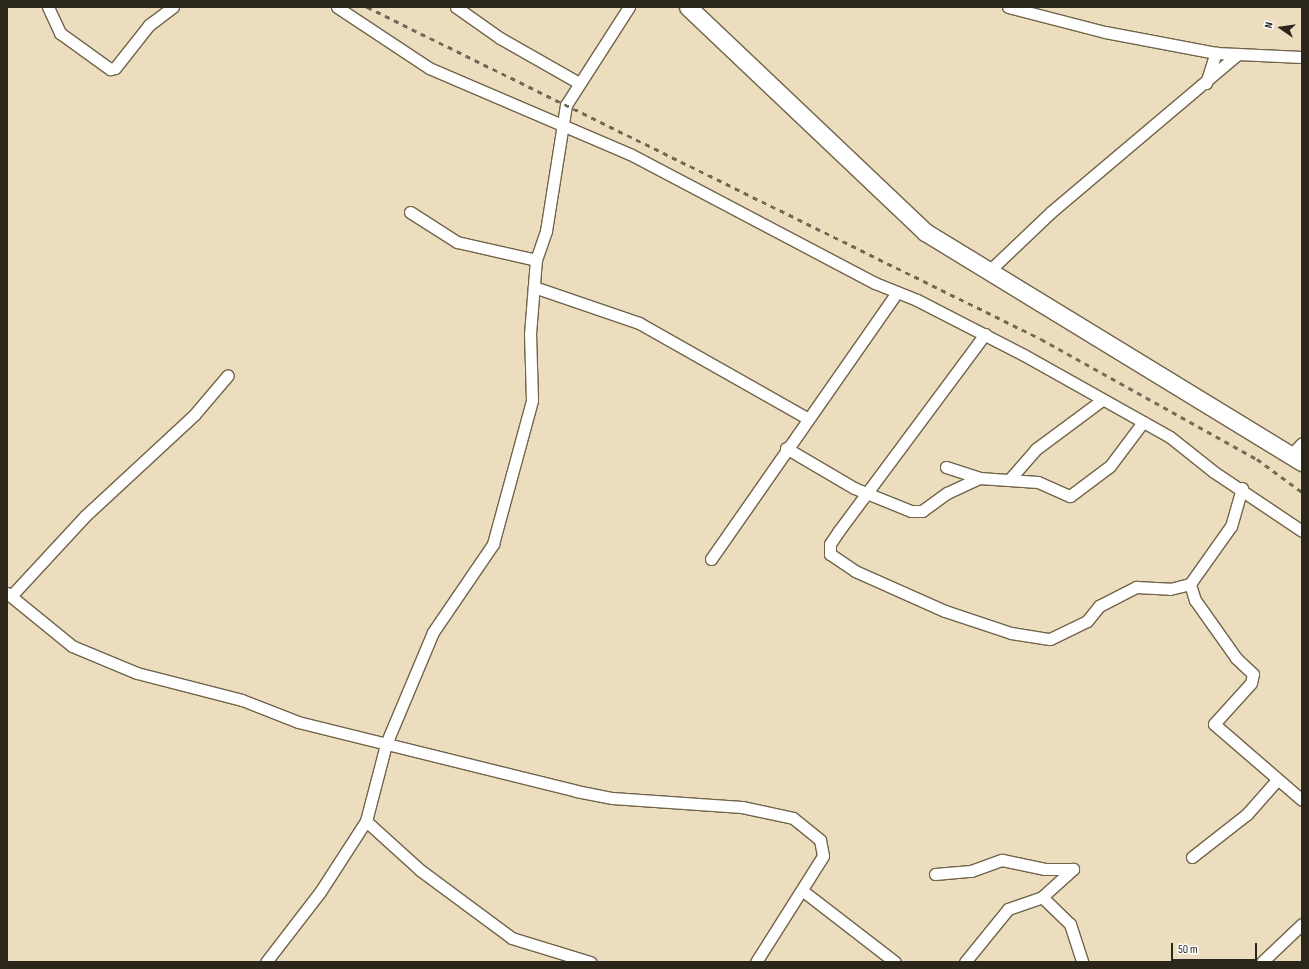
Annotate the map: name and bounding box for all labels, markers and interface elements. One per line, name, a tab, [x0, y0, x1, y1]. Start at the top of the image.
north arrow	[1261, 8, 1301, 48]
text: N	[1262, 21, 1276, 30]
scale bar	[1173, 935, 1259, 961]
text: 50 m	[1178, 942, 1198, 957]

